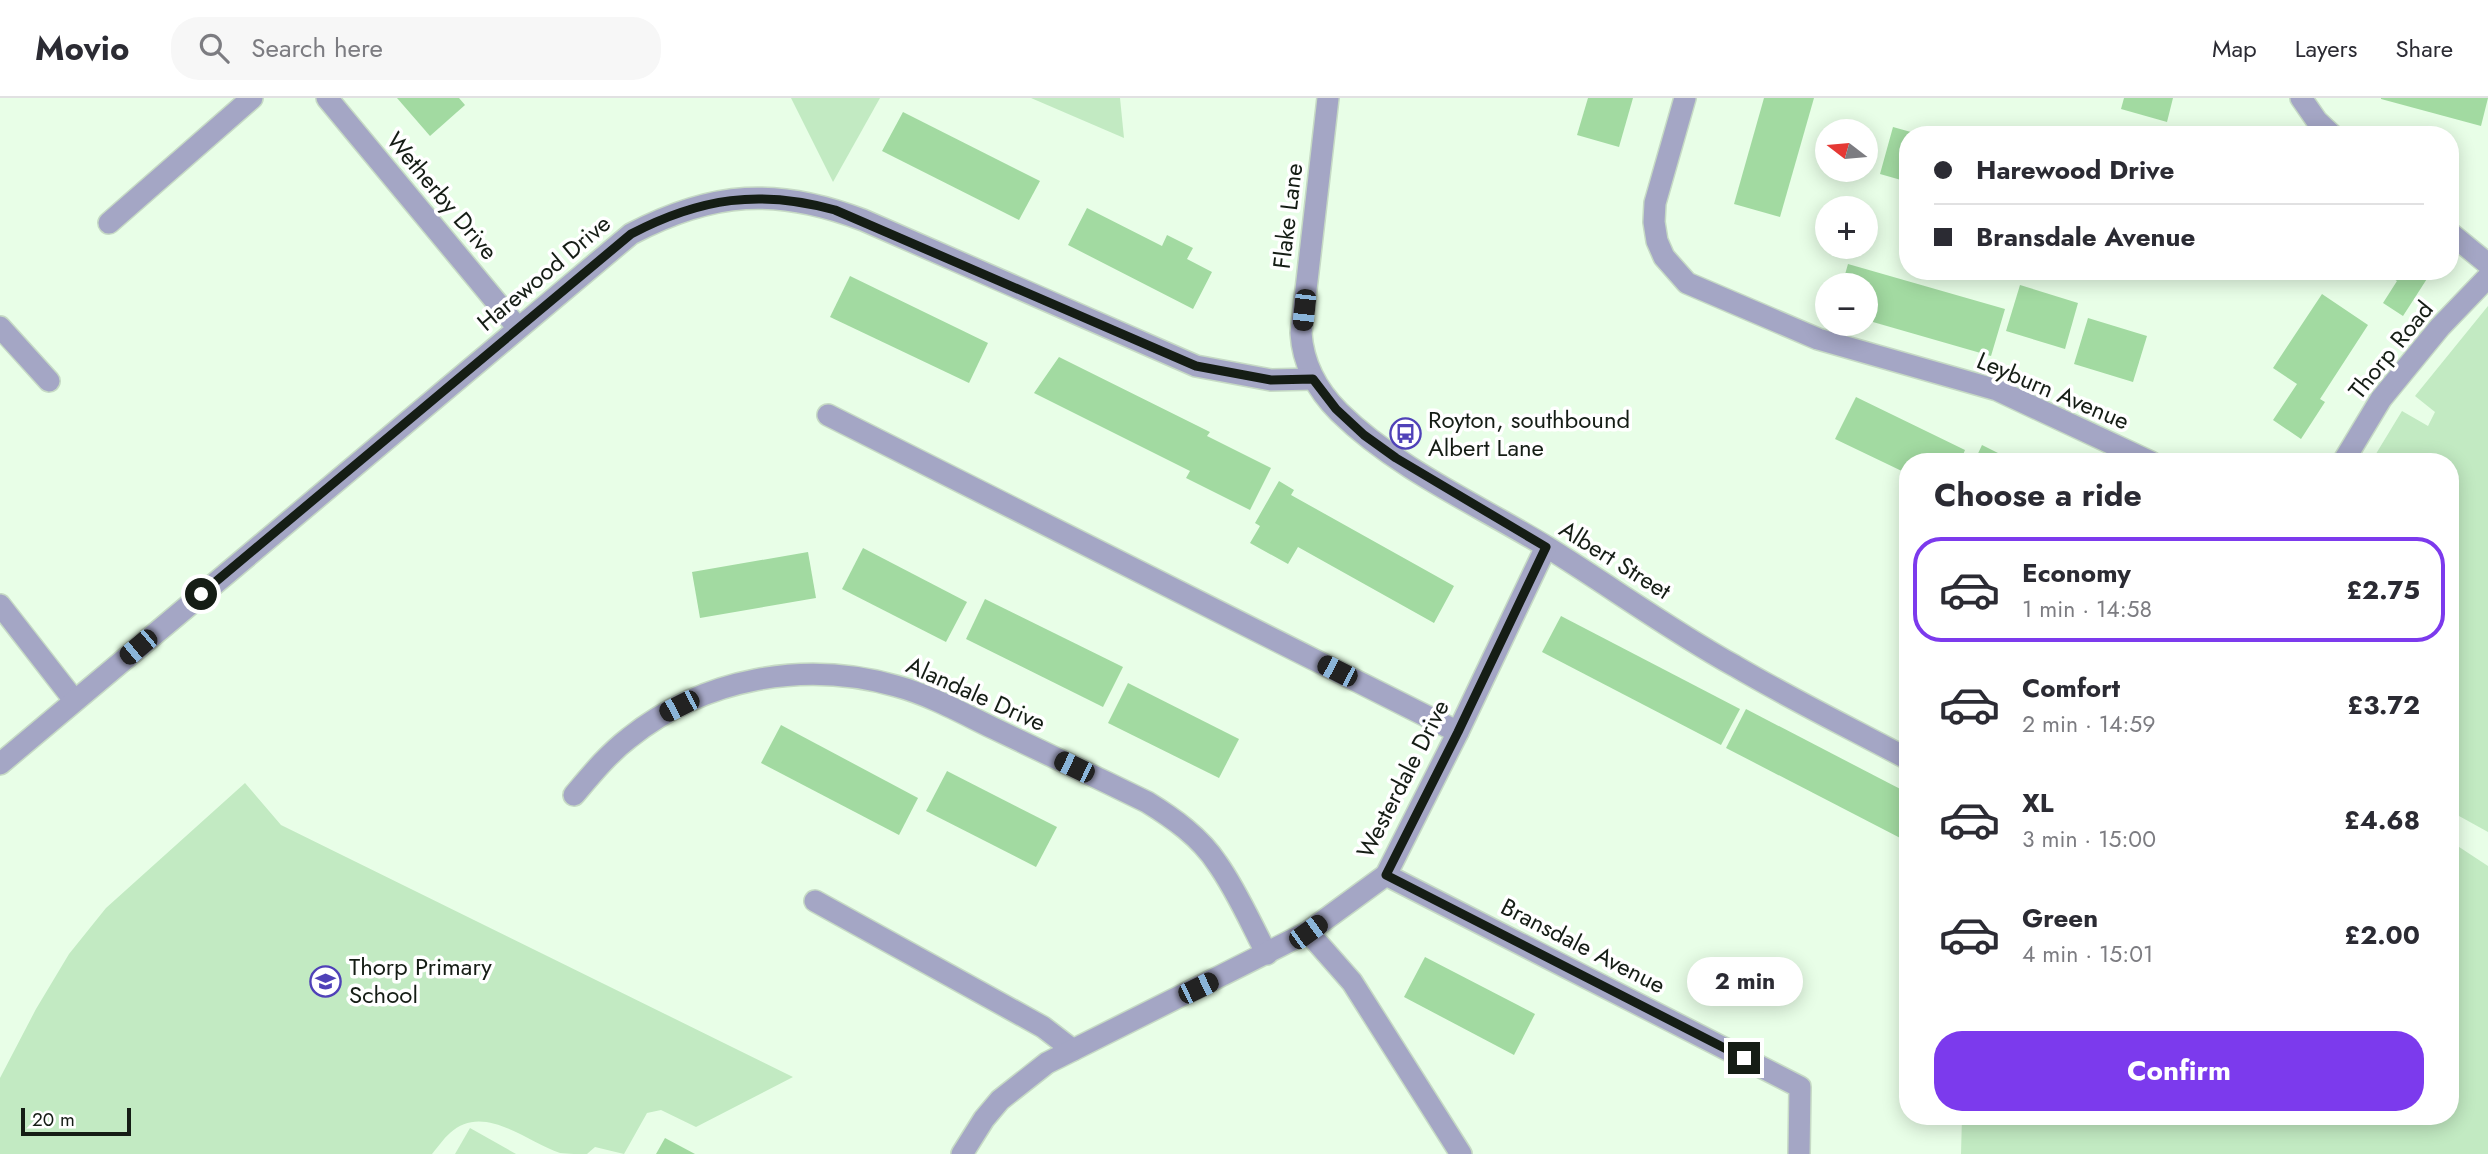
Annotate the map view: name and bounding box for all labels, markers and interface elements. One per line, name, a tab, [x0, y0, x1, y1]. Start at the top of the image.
search box	[171, 17, 661, 80]
text: Movio	[35, 25, 129, 72]
icon: search	[195, 29, 233, 67]
text: Search here	[251, 29, 383, 67]
text: Map	[2212, 31, 2257, 66]
text: Layers	[2295, 31, 2357, 66]
text: Share	[2395, 31, 2453, 66]
north arrow	[1815, 119, 1878, 182]
map controls	[1815, 119, 1878, 336]
street label: Wetherby Drive	[378, 124, 506, 267]
text: Harewood Drive	[1976, 151, 2174, 189]
street label: Flake Lane	[1264, 161, 1311, 271]
button: +	[1815, 196, 1878, 259]
street label: Harewood Drive	[469, 206, 618, 339]
text: Bransdale Avenue	[1976, 218, 2195, 256]
button: −	[1815, 273, 1878, 336]
car	[1292, 288, 1317, 332]
street label: Thorp Road	[2340, 293, 2441, 406]
street label: Leyburn Avenue	[1972, 343, 2135, 438]
place label: Royton, southbound Albert Lane	[1428, 402, 1630, 465]
bus stop icon: Royton, southbound Albert Lane	[1388, 417, 1422, 451]
text: Choose a ride	[1934, 472, 2142, 518]
street label: Albert Street	[1553, 511, 1678, 608]
text: Economy	[2022, 554, 2131, 592]
icon: car	[1938, 558, 2001, 621]
text: £2.75	[2346, 571, 2420, 609]
route start	[185, 578, 217, 610]
text: 1 min · 14:58	[2022, 592, 2152, 626]
car	[116, 625, 161, 669]
street label: Alandale Drive	[901, 647, 1051, 740]
car	[1314, 652, 1361, 690]
text: Comfort	[2022, 669, 2120, 707]
icon: car	[1938, 673, 2001, 736]
text: £3.72	[2347, 686, 2420, 724]
car	[656, 687, 703, 725]
street label: Westerdale Drive	[1347, 693, 1458, 864]
text: 2 min · 14:59	[2022, 707, 2156, 741]
car	[1051, 748, 1098, 786]
text: XL	[2022, 784, 2054, 822]
icon: car	[1938, 788, 2001, 851]
text: £4.68	[2344, 801, 2420, 839]
text: 3 min · 15:00	[2022, 822, 2156, 856]
street label: Bransdale Avenue	[1495, 889, 1672, 1002]
text: Green	[2022, 899, 2098, 937]
icon: car	[1938, 903, 2001, 966]
car	[1285, 911, 1332, 953]
text: £2.00	[2344, 916, 2420, 954]
text: 4 min · 15:01	[2022, 937, 2153, 971]
place label: Thorp Primary School	[349, 949, 492, 1012]
callout: 2 min	[1686, 956, 1802, 1006]
school or university icon: Thorp Primary School	[309, 964, 343, 998]
text: 2 min	[1715, 964, 1775, 998]
car	[1175, 969, 1222, 1007]
button: Confirm	[1934, 1031, 2424, 1111]
route end	[1728, 1042, 1760, 1074]
scale bar	[21, 1105, 131, 1137]
text: 20 m	[32, 1106, 75, 1133]

